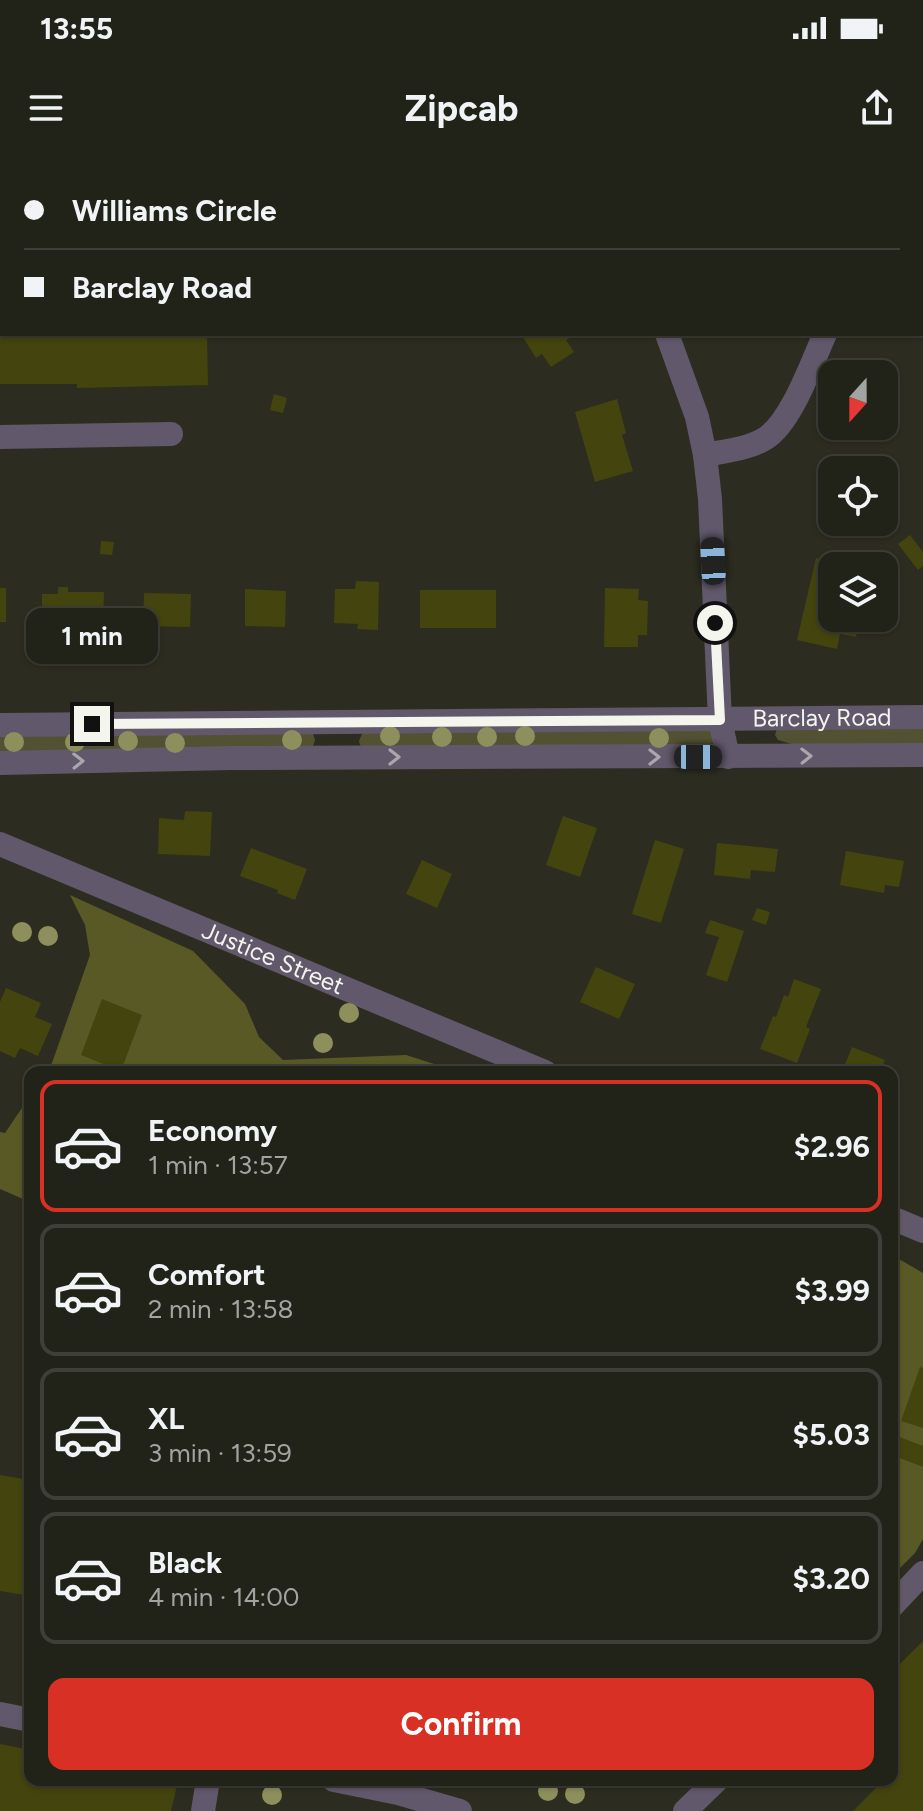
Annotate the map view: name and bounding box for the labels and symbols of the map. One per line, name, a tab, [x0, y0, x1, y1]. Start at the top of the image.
north arrow	[818, 360, 898, 440]
car	[700, 536, 726, 586]
route start	[697, 605, 733, 641]
callout: 1 min	[26, 608, 158, 664]
street label: Barclay Road	[752, 702, 892, 732]
route end	[74, 706, 110, 742]
car	[674, 745, 722, 769]
one-way arrow	[800, 747, 813, 765]
one-way arrow	[648, 748, 661, 766]
one-way arrow	[388, 749, 401, 766]
one-way arrow	[72, 753, 85, 770]
street label: Justice Street	[198, 915, 348, 1000]

